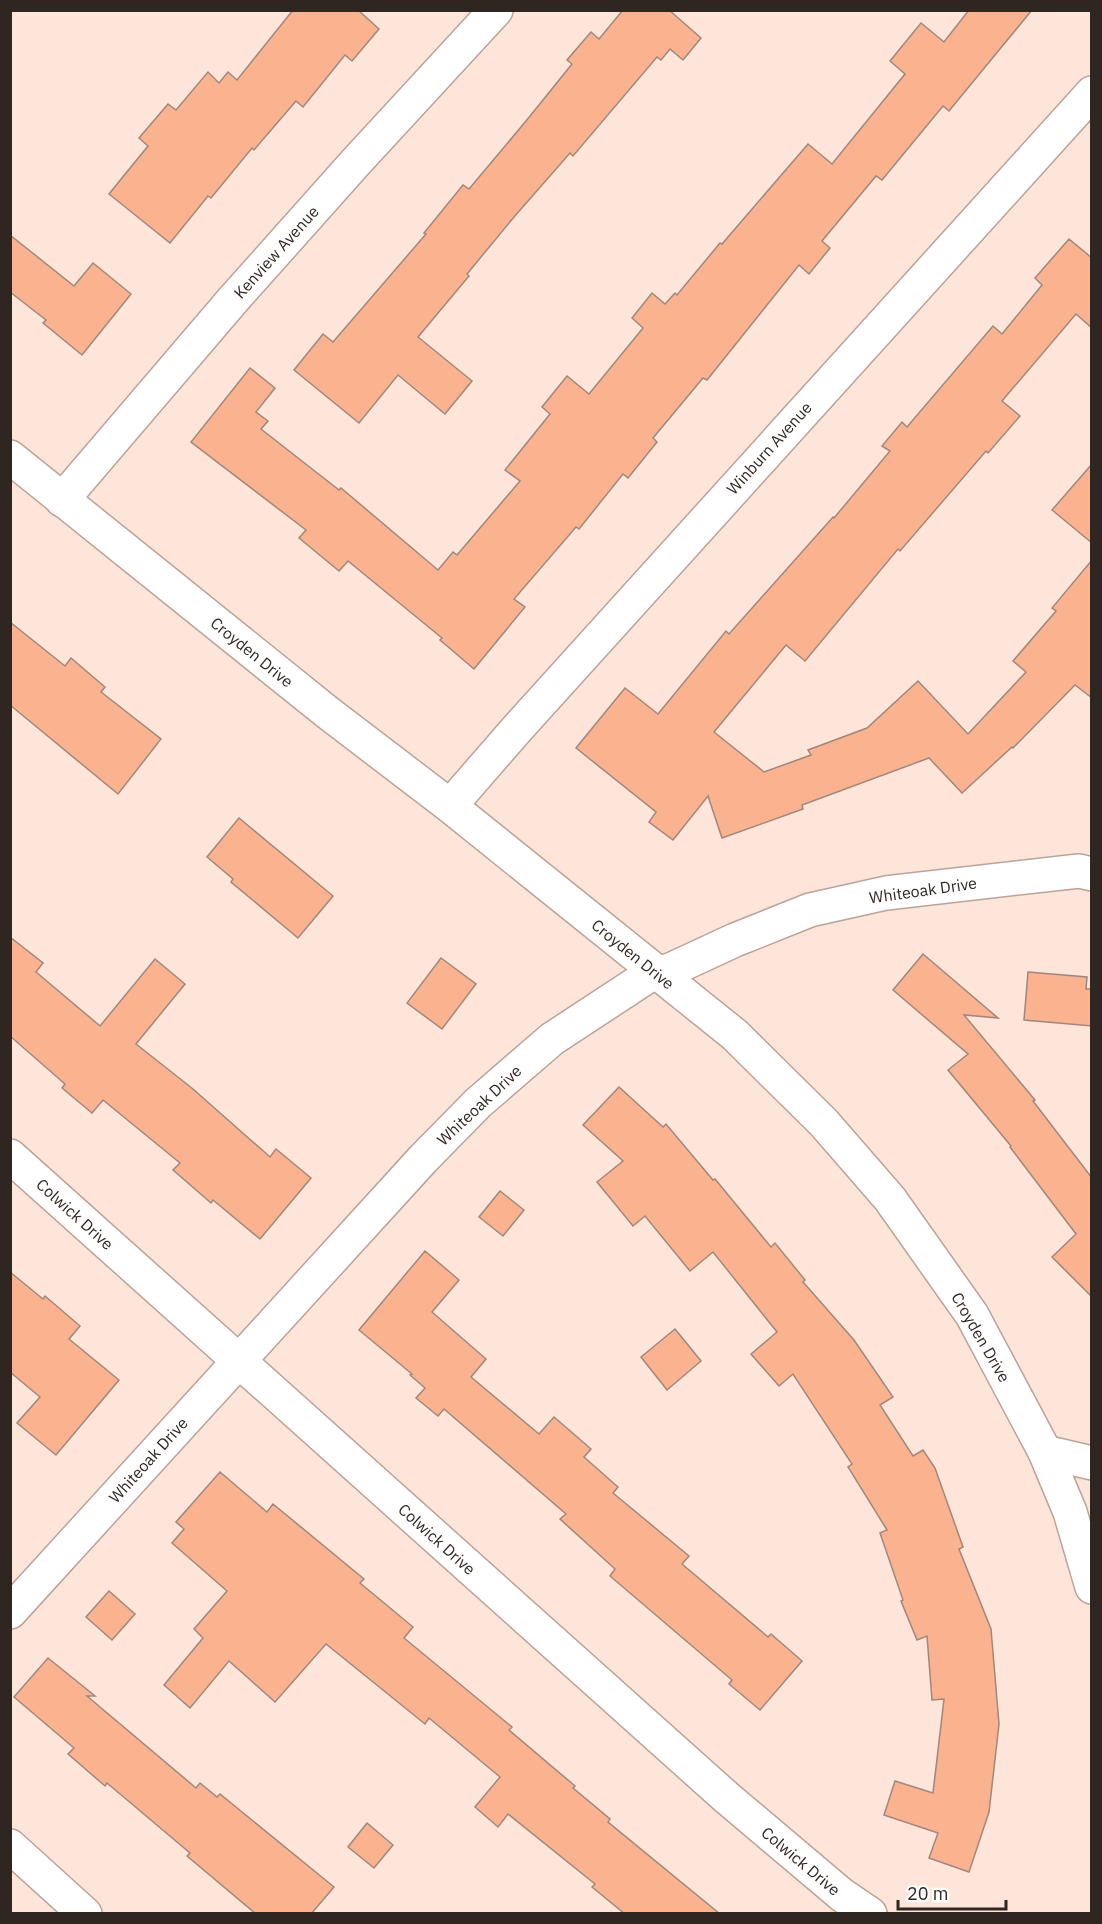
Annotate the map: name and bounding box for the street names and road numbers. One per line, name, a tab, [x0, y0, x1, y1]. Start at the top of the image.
street label: Kenview Avenue	[229, 201, 323, 302]
street label: Winburn Avenue	[722, 397, 816, 498]
street label: Croyden Drive	[207, 613, 298, 692]
street label: Whiteoak Drive	[868, 873, 978, 907]
street label: Croyden Drive	[588, 915, 679, 994]
street label: Whiteoak Drive	[432, 1061, 526, 1149]
street label: Colwick Drive	[32, 1174, 118, 1254]
street label: Croyden Drive	[947, 1288, 1015, 1386]
street label: Whiteoak Drive	[104, 1413, 192, 1507]
street label: Colwick Drive	[394, 1499, 480, 1579]
street label: Colwick Drive	[757, 1822, 845, 1900]

